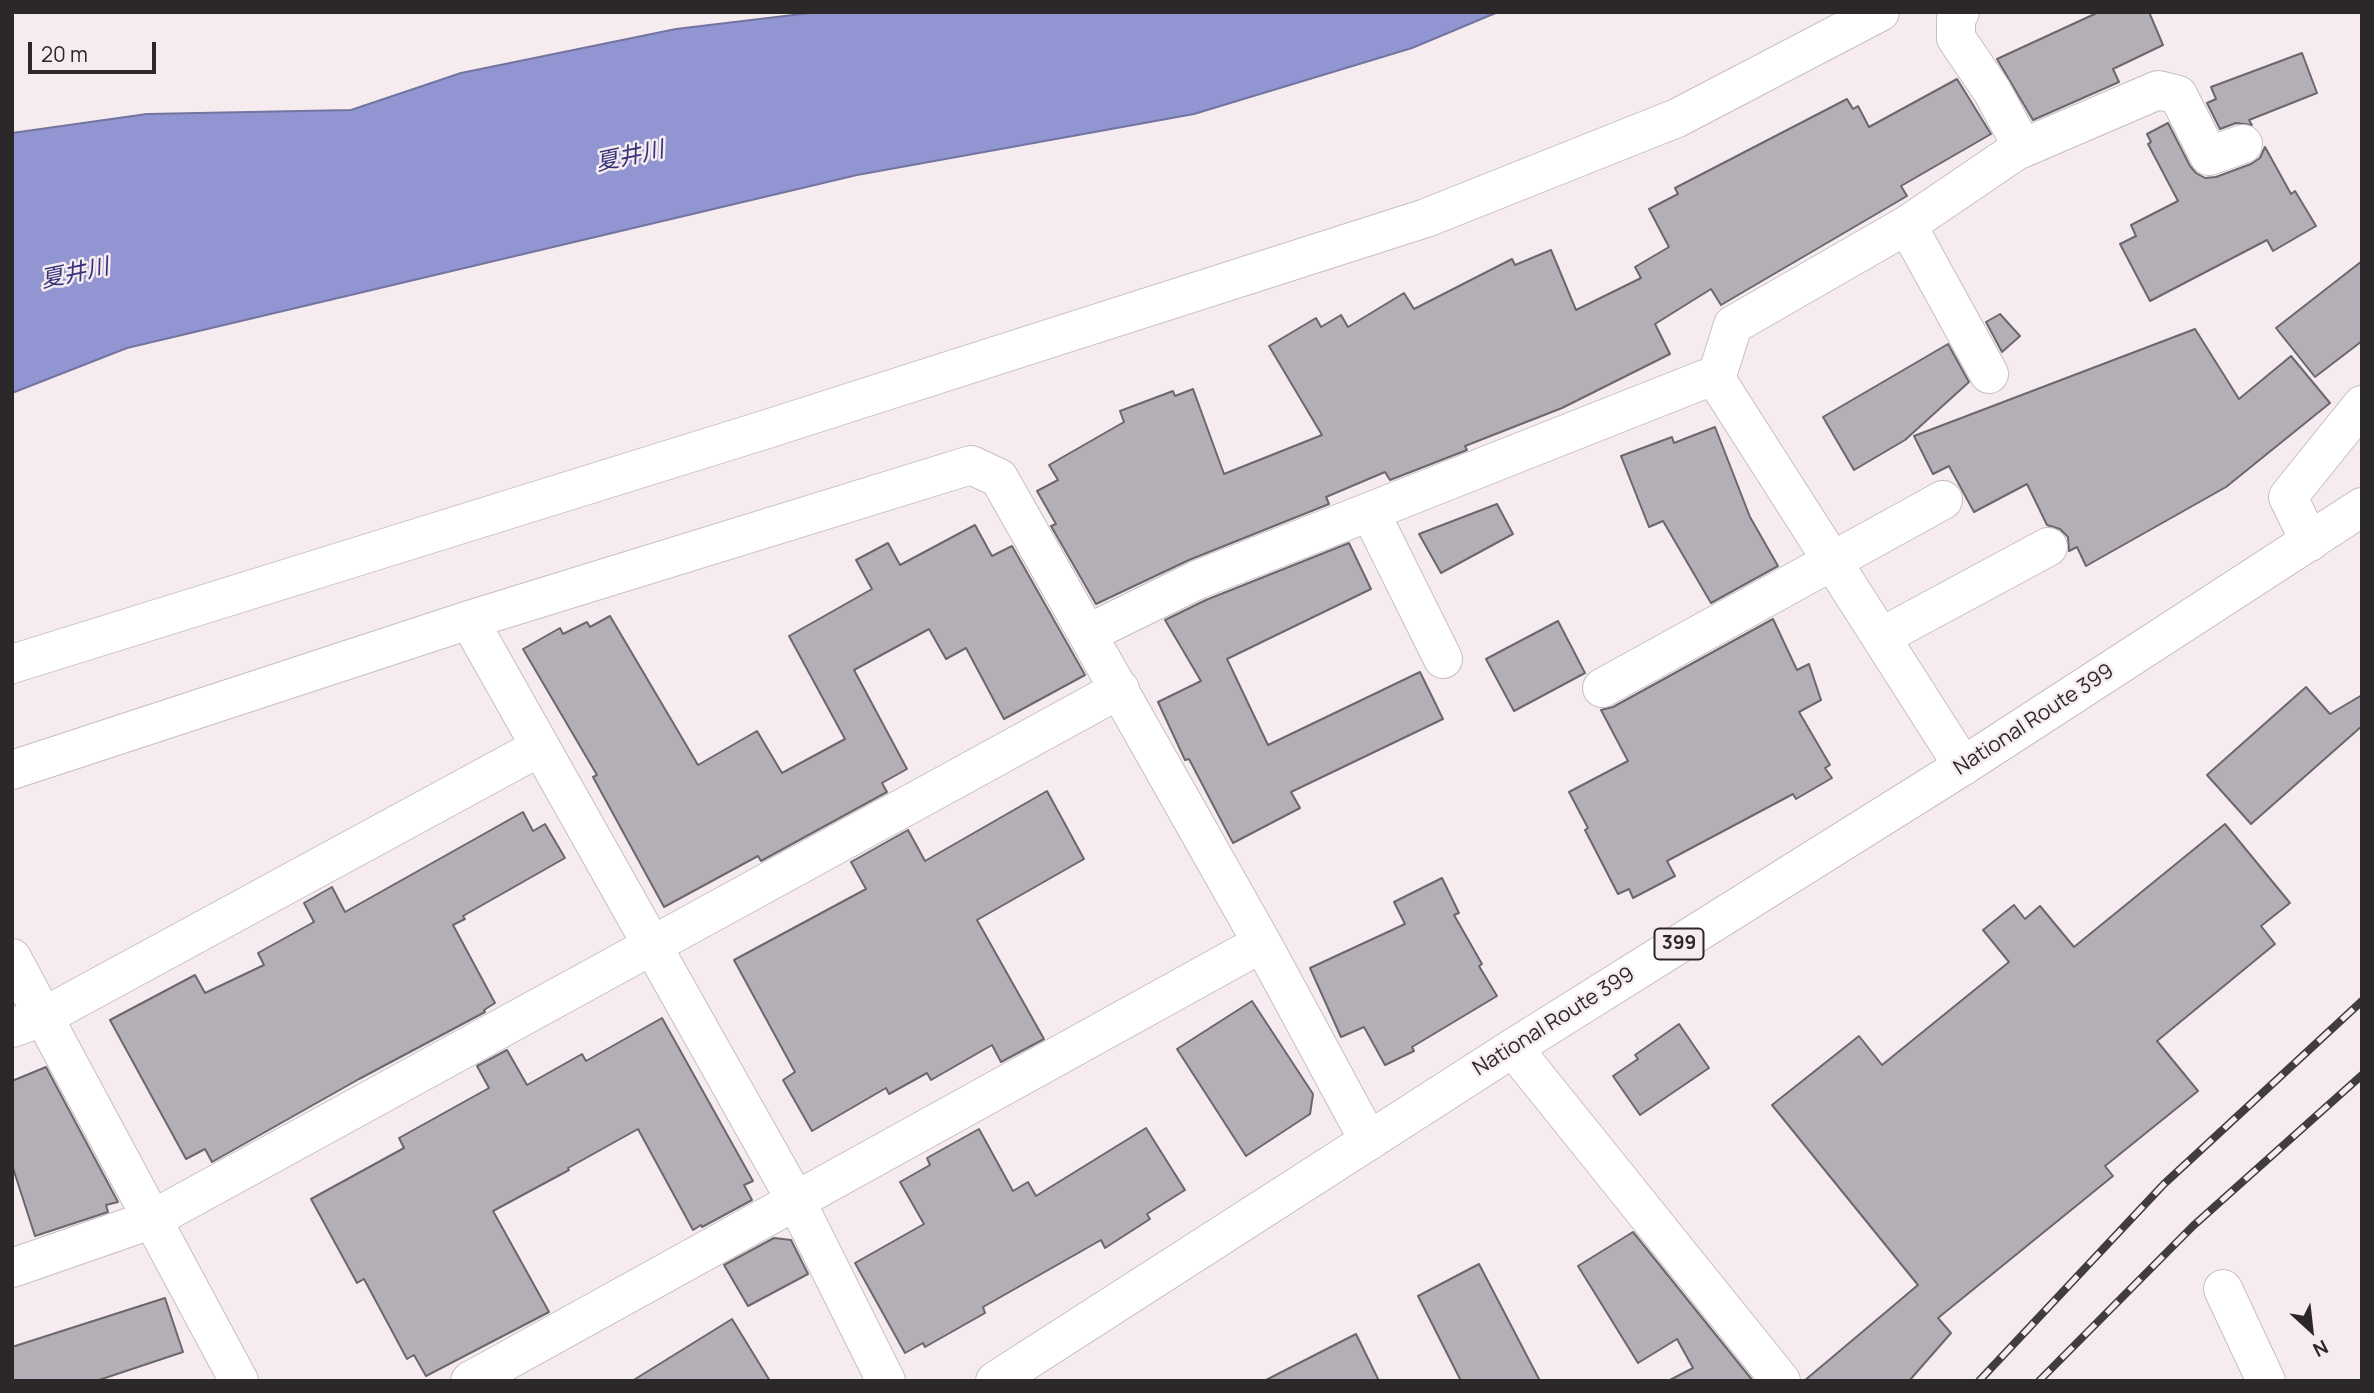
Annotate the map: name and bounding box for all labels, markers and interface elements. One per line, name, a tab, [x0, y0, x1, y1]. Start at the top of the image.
scale bar	[32, 28, 159, 72]
text: 20 m	[41, 40, 88, 68]
water label: 夏井川	[593, 136, 667, 178]
water label: 夏井川	[38, 253, 112, 295]
street label: National Route 399	[1949, 659, 2119, 781]
road number: 399	[1654, 928, 1704, 960]
street label: National Route 399	[1469, 962, 1639, 1082]
north arrow	[2276, 1295, 2346, 1365]
text: N	[2309, 1334, 2333, 1363]

